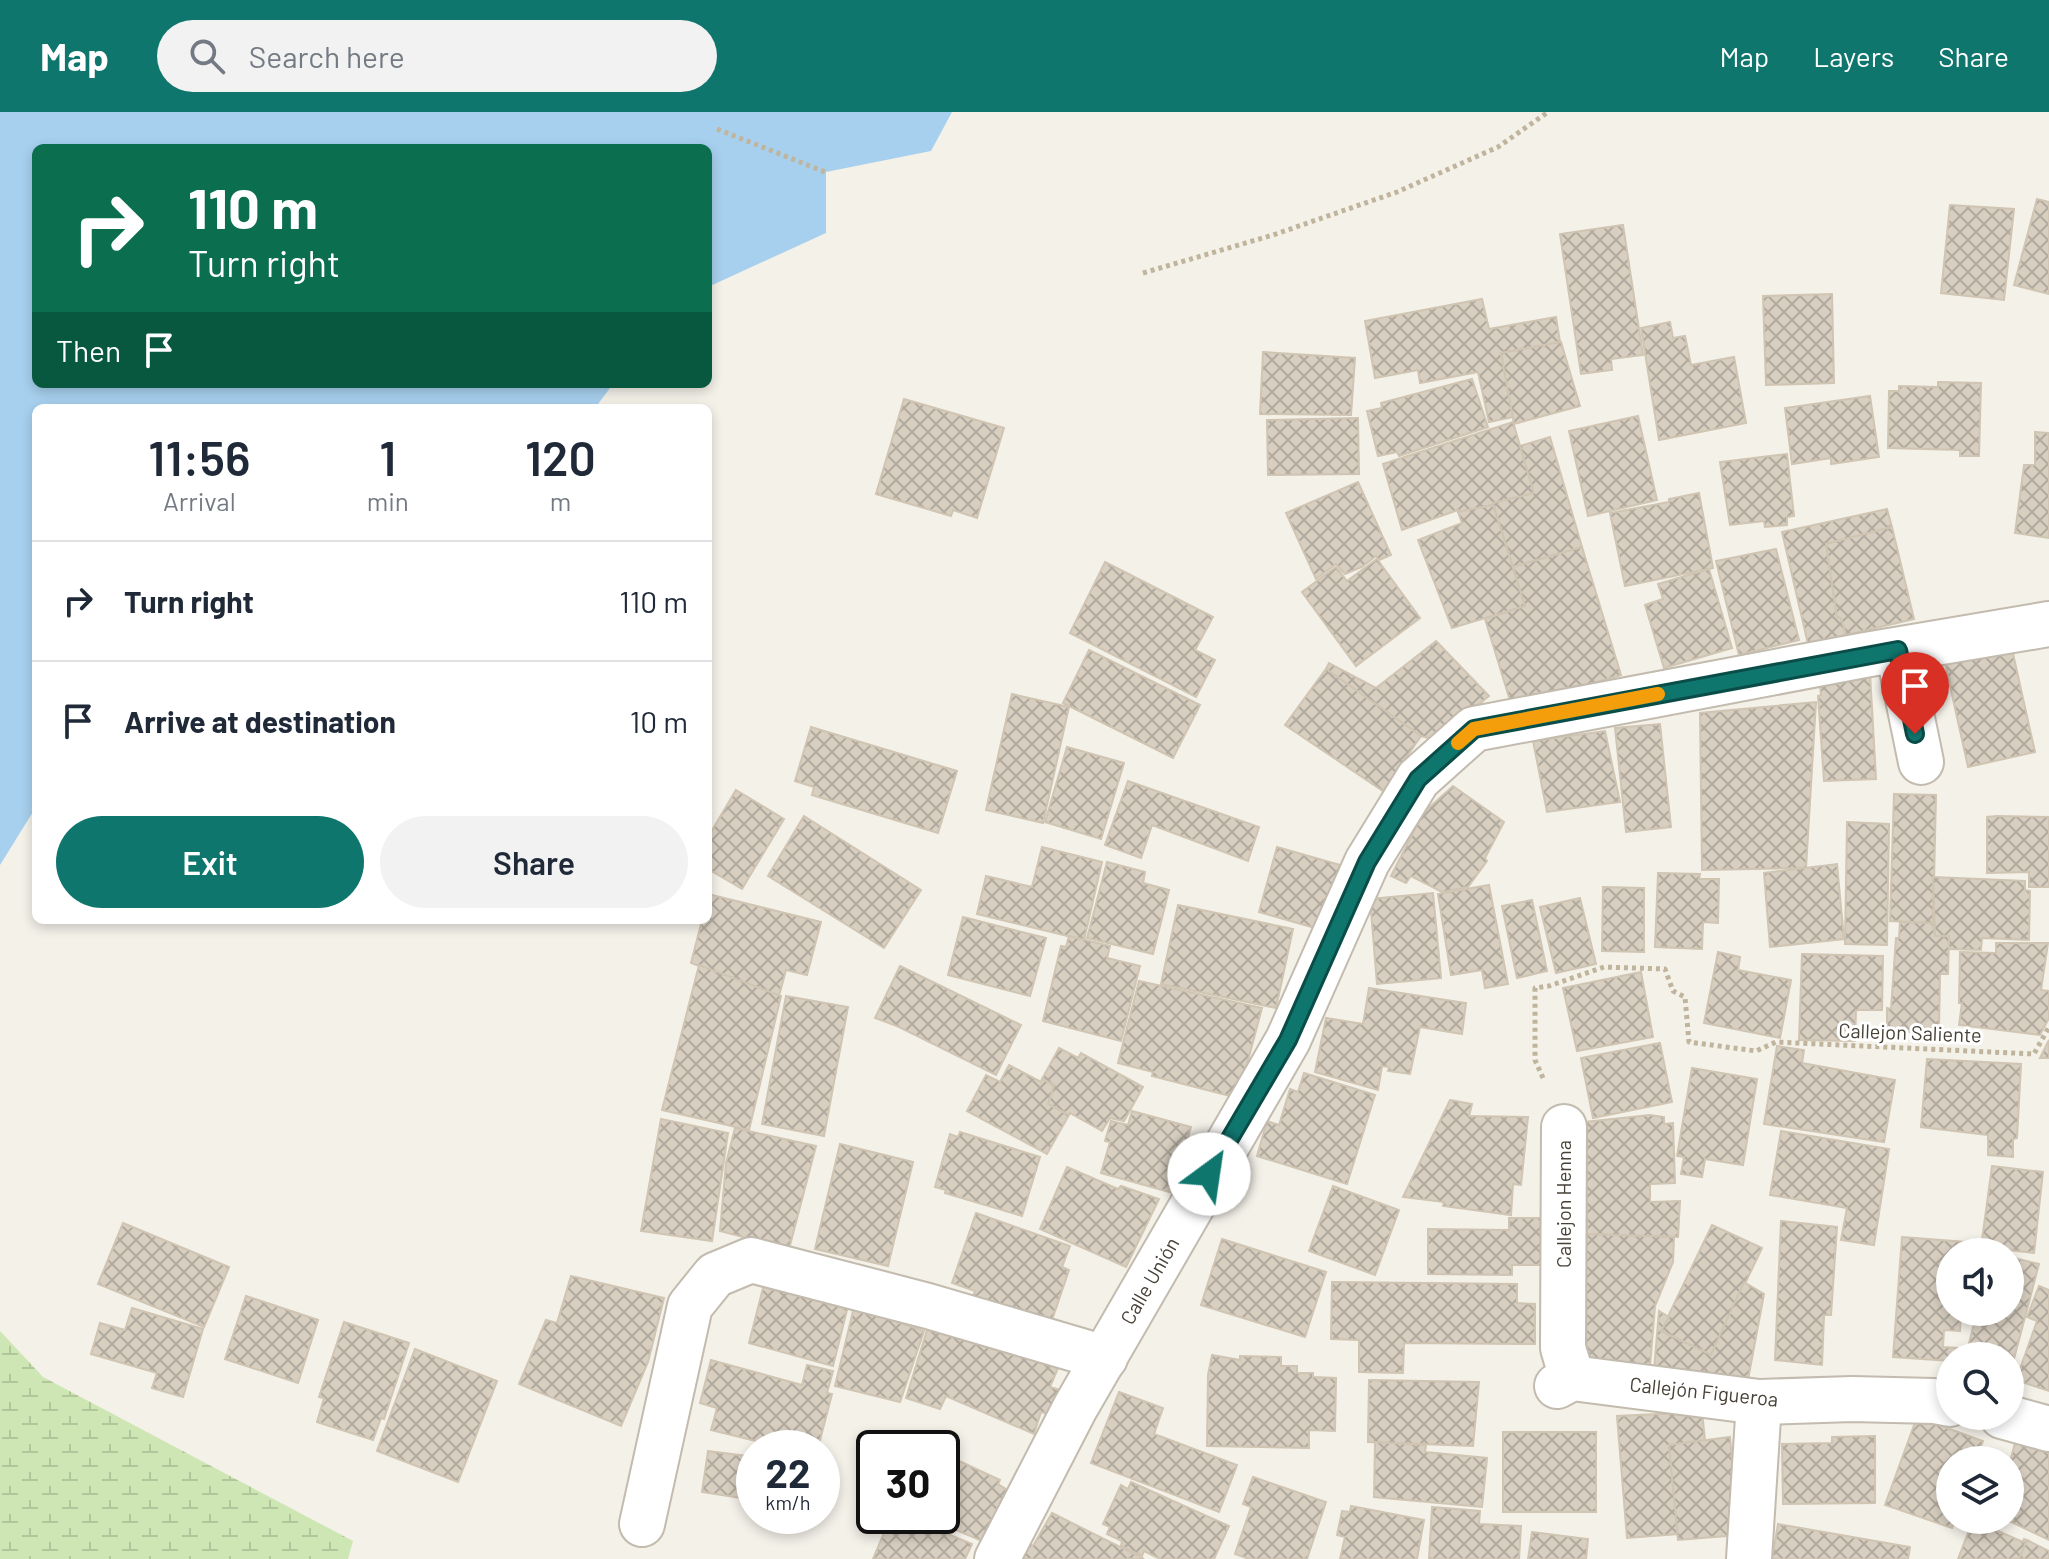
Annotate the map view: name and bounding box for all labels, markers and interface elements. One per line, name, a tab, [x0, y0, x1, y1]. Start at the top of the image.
search box	[157, 20, 717, 92]
text: Map	[40, 33, 109, 79]
icon: search	[185, 34, 229, 78]
text: Search here	[249, 38, 405, 74]
text: Map	[1719, 39, 1769, 73]
text: Layers	[1813, 39, 1894, 73]
text: Share	[1938, 39, 2009, 73]
text: 110 m	[188, 173, 318, 240]
icon: right	[56, 176, 160, 280]
text: Turn right	[188, 241, 340, 284]
icon: arrive	[137, 328, 181, 372]
text: Then	[56, 332, 121, 368]
text: 11:56	[148, 428, 250, 486]
text: 1	[379, 428, 396, 486]
text: 120	[525, 428, 596, 486]
text: Arrival	[163, 485, 236, 516]
text: min	[367, 485, 409, 516]
text: m	[550, 485, 571, 516]
icon: right	[56, 579, 100, 623]
text: Turn right	[124, 583, 254, 619]
text: 110 m	[619, 583, 688, 619]
pin	[1881, 652, 1949, 734]
icon: arrive	[1893, 664, 1937, 708]
icon: arrive	[56, 699, 100, 743]
text: Arrive at destination	[124, 703, 396, 739]
text: 10 m	[630, 703, 688, 739]
button: Exit	[56, 816, 364, 908]
button: Share	[380, 816, 688, 908]
street label: Callejon Saliente	[1838, 1018, 1982, 1046]
position arrow	[1167, 1132, 1251, 1216]
street label: Callejon Henna	[1551, 1140, 1575, 1268]
street label: Calle Unión	[1115, 1233, 1184, 1328]
map controls	[1936, 1238, 2024, 1534]
button: sound	[1936, 1238, 2024, 1326]
button: search	[1936, 1342, 2024, 1430]
street label: Callejón Figueroa	[1629, 1371, 1780, 1411]
speed limit sign: 30	[856, 1430, 960, 1534]
button: layers	[1936, 1446, 2024, 1534]
text: 22	[766, 1448, 810, 1496]
text: km/h	[765, 1490, 811, 1514]

